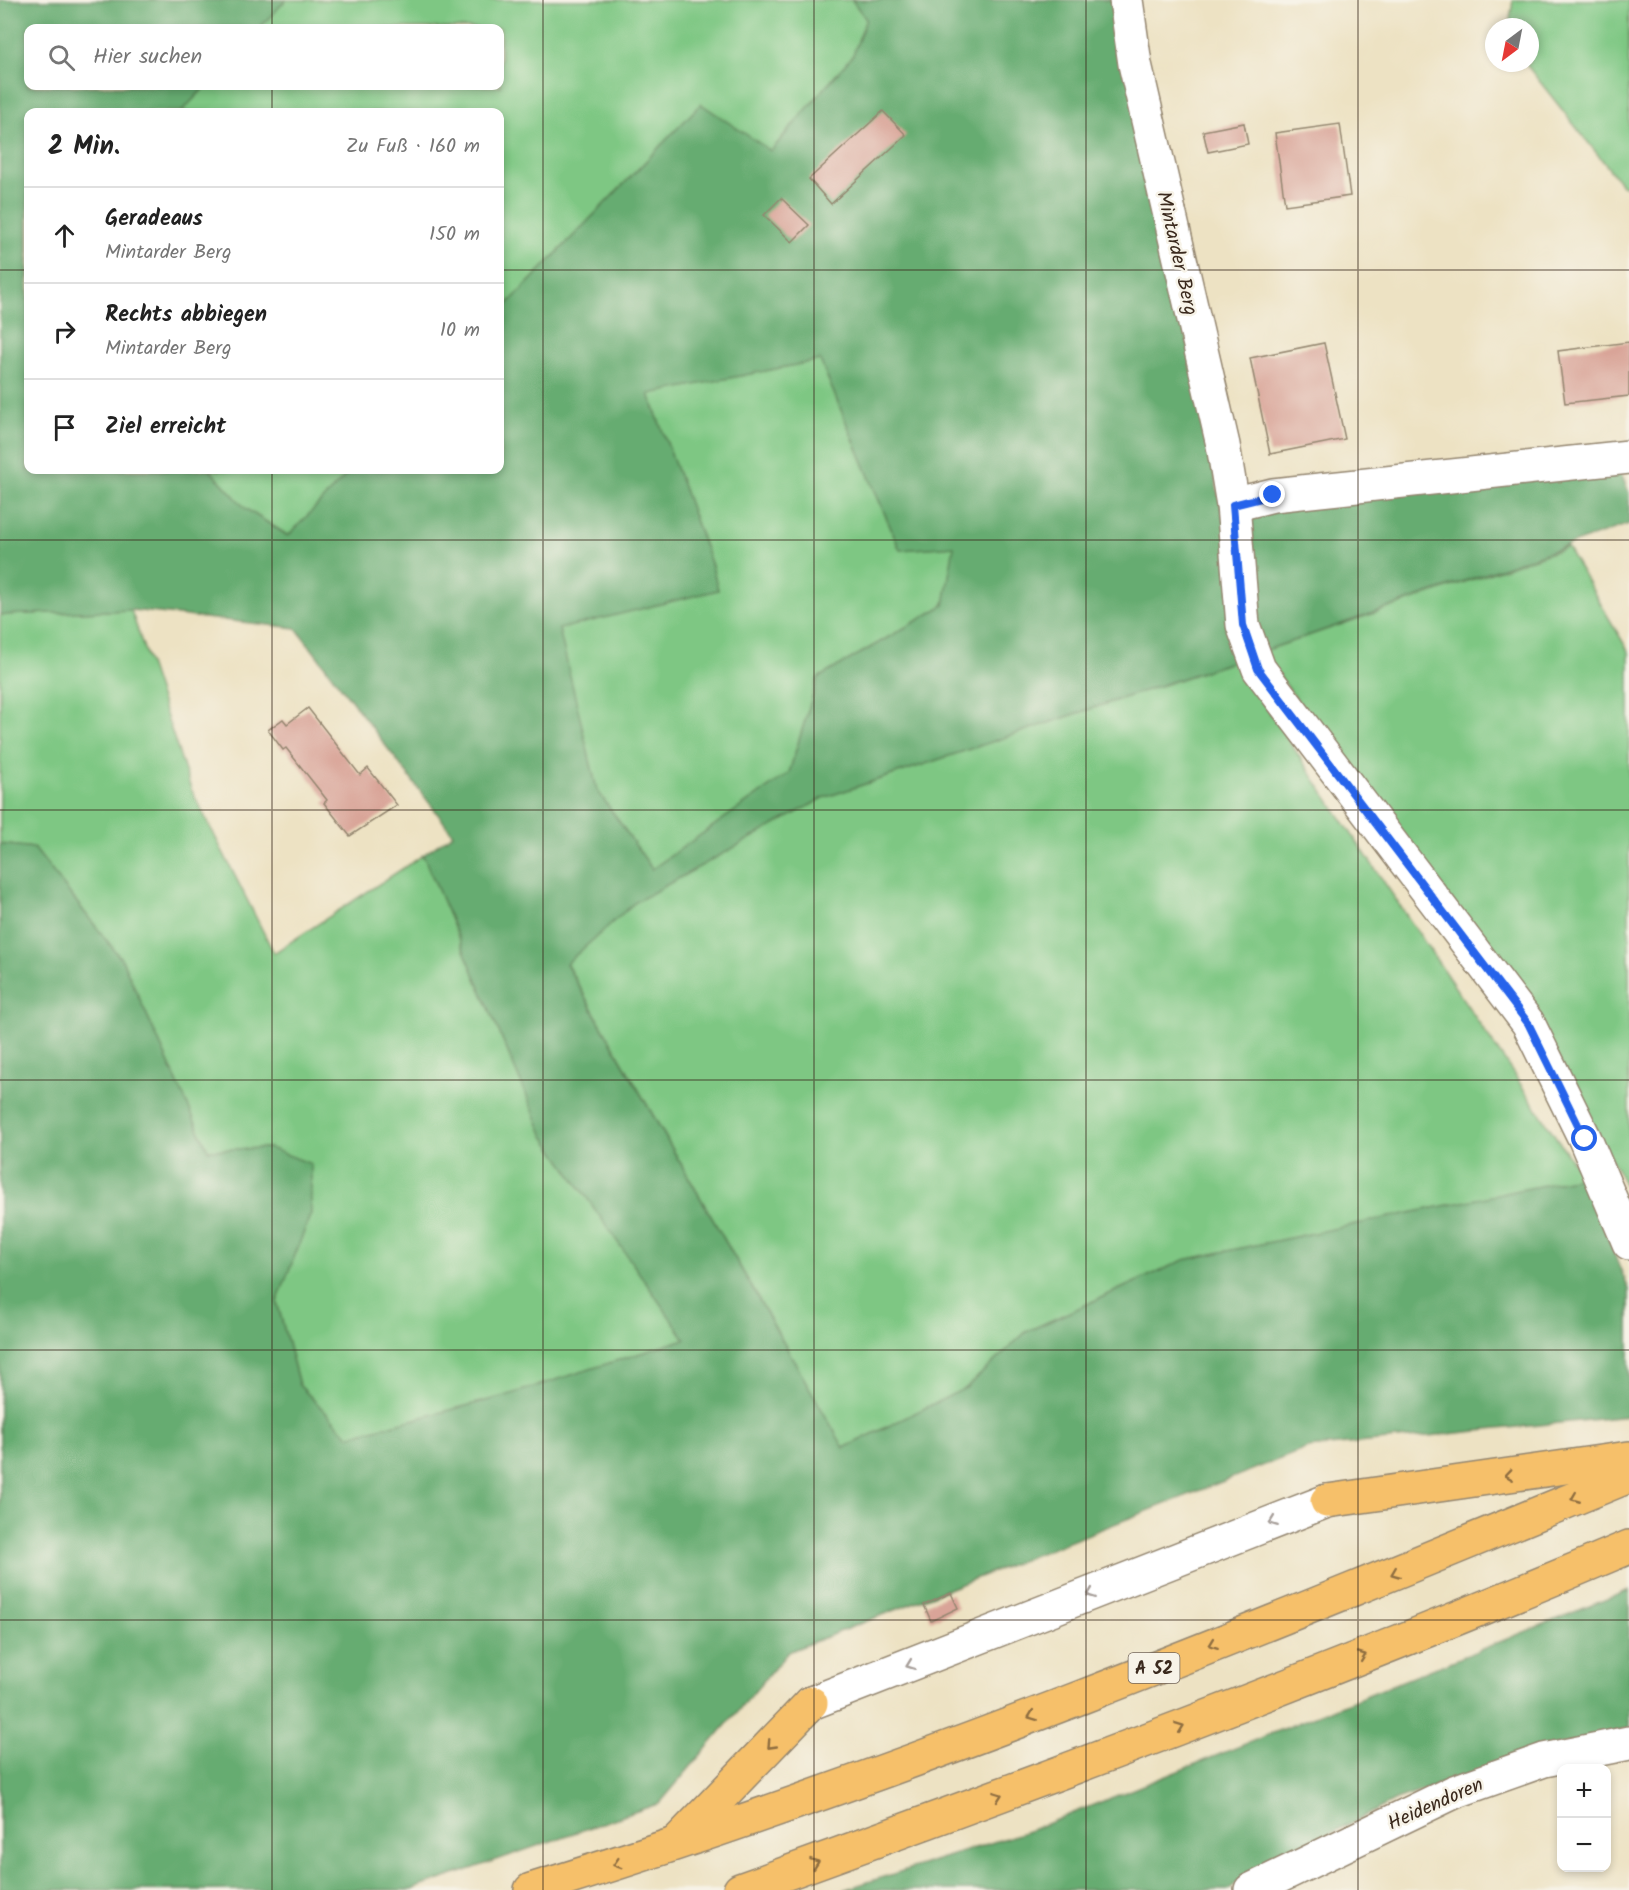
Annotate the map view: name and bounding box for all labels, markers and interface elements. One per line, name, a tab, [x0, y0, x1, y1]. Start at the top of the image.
north arrow	[1485, 18, 1539, 72]
search box	[24, 24, 504, 90]
text: Hier suchen	[93, 40, 202, 75]
icon: search	[45, 41, 78, 74]
text: 2 Min.	[48, 126, 120, 168]
text: Zu Fuß · 160 m	[346, 131, 480, 163]
street label: Mintarder Berg	[1146, 188, 1206, 319]
text: Geradeaus	[105, 202, 203, 237]
icon: ahead	[48, 219, 81, 252]
text: 150 m	[429, 219, 480, 251]
text: Mintarder Berg	[105, 237, 231, 269]
text: Rechts abbiegen	[105, 298, 267, 333]
icon: right	[48, 315, 81, 348]
text: 10 m	[440, 315, 480, 347]
text: Mintarder Berg	[105, 333, 231, 365]
text: Ziel erreicht	[105, 410, 226, 445]
icon: arrive	[48, 411, 81, 444]
route end	[1259, 481, 1285, 507]
route start	[1571, 1125, 1597, 1151]
one-way arrow	[1504, 1469, 1513, 1481]
one-way arrow	[1570, 1491, 1581, 1503]
one-way arrow	[1268, 1515, 1279, 1528]
one-way arrow	[1390, 1566, 1401, 1578]
one-way arrow	[1087, 1586, 1097, 1599]
one-way arrow	[1209, 1637, 1219, 1650]
one-way arrow	[1356, 1650, 1367, 1663]
road number: A 52	[1128, 1653, 1180, 1683]
one-way arrow	[905, 1657, 916, 1670]
one-way arrow	[1027, 1708, 1038, 1721]
one-way arrow	[1175, 1721, 1185, 1734]
one-way arrow	[767, 1739, 778, 1749]
map controls	[1557, 1764, 1611, 1872]
button: +	[1557, 1764, 1611, 1818]
street label: Heidendoren	[1383, 1769, 1489, 1840]
one-way arrow	[992, 1791, 1003, 1804]
button: −	[1557, 1818, 1611, 1872]
one-way arrow	[612, 1857, 623, 1869]
one-way arrow	[809, 1857, 820, 1870]

